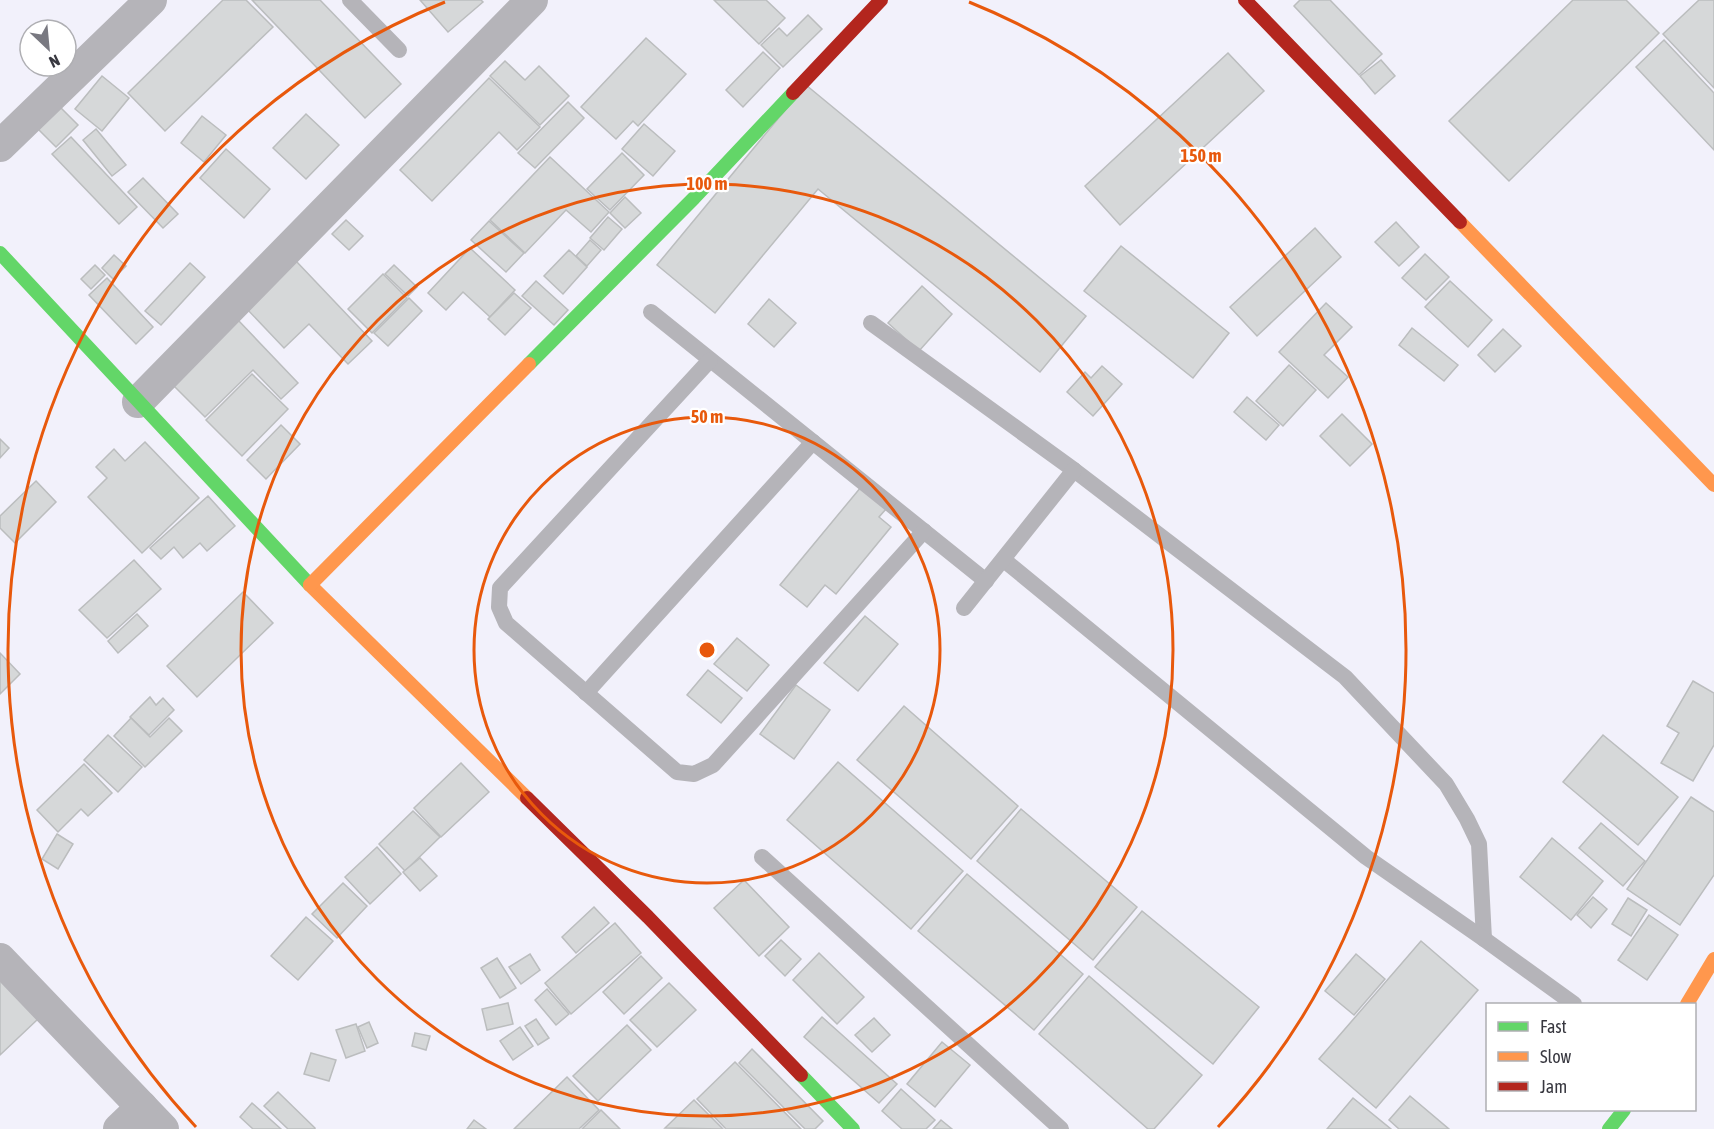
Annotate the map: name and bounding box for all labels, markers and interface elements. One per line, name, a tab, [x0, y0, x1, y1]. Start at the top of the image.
north arrow	[18, 18, 78, 78]
text: N	[46, 51, 63, 72]
text: 150 m	[1181, 145, 1221, 166]
text: 100 m	[687, 173, 727, 194]
text: 50 m	[691, 406, 723, 427]
centre of rings	[697, 640, 717, 660]
legend	[1486, 1003, 1696, 1111]
text: Fast	[1540, 1016, 1567, 1037]
text: Slow	[1540, 1046, 1571, 1067]
text: Jam	[1540, 1076, 1567, 1097]

